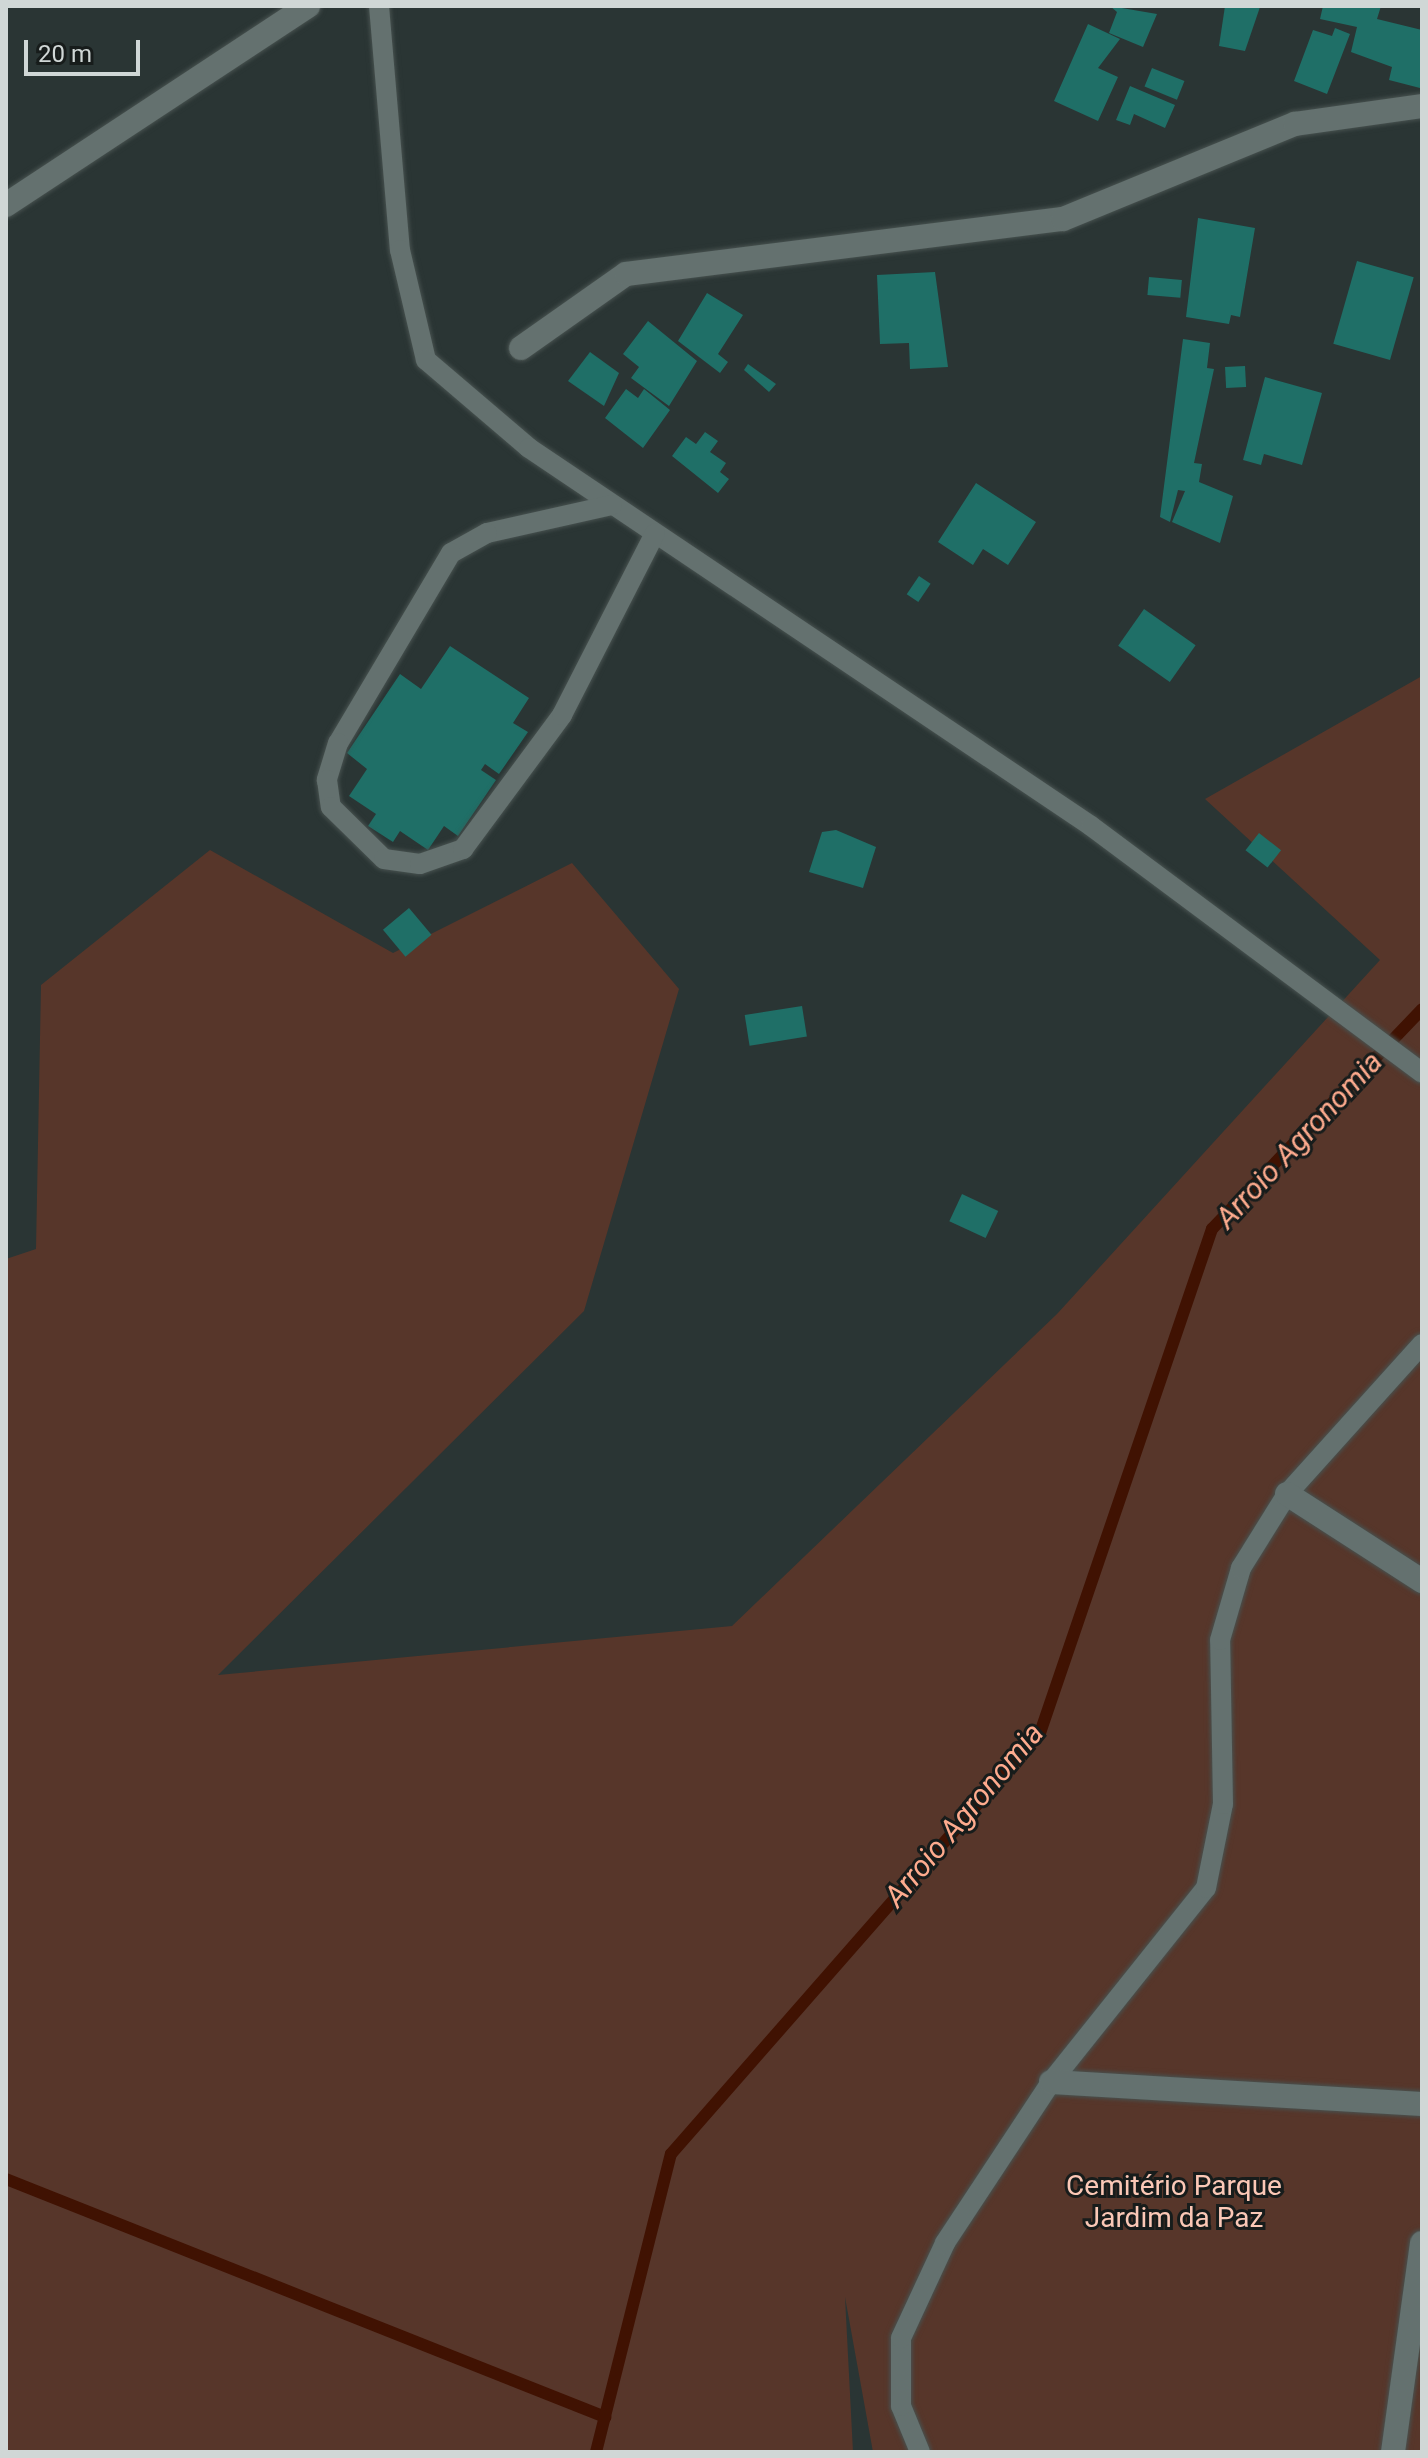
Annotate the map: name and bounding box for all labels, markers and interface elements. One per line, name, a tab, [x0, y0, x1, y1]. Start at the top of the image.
scale bar	[28, 24, 144, 74]
text: 20 m	[38, 40, 92, 68]
water label: Arroio Agronomia	[1208, 1044, 1390, 1236]
water label: Arroio Agronomia	[877, 1716, 1051, 1914]
park label: Cemitério Parque Jardim da Paz	[1066, 2169, 1282, 2235]

